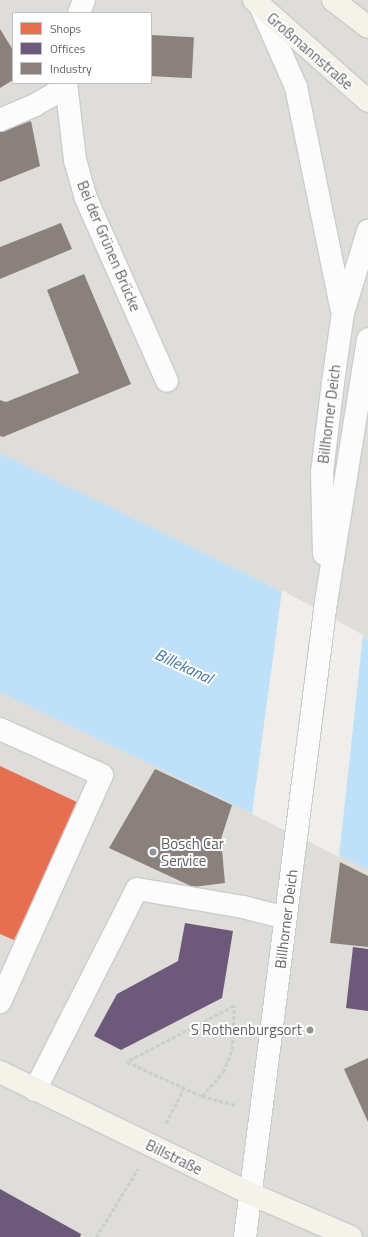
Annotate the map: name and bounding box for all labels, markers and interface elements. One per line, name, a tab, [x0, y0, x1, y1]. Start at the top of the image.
street label: Großmannstraße	[263, 9, 357, 93]
legend	[12, 12, 152, 84]
text: Shops	[50, 19, 81, 38]
text: Offices	[50, 39, 85, 58]
text: Industry	[50, 59, 92, 78]
street label: Bei der Grünen Brücke	[73, 178, 145, 314]
street label: Billhorner Deich	[314, 363, 344, 465]
water label: Billekanal	[152, 644, 216, 688]
place label: Bosch Car Service	[161, 834, 224, 869]
marker: Bosch Car Service	[148, 847, 158, 857]
street label: Billhorner Deich	[271, 868, 301, 970]
place label: S Rothenburgsort	[191, 1021, 302, 1039]
marker: S Rothenburgsort	[305, 1025, 315, 1035]
street label: Billstraße	[143, 1136, 205, 1178]

